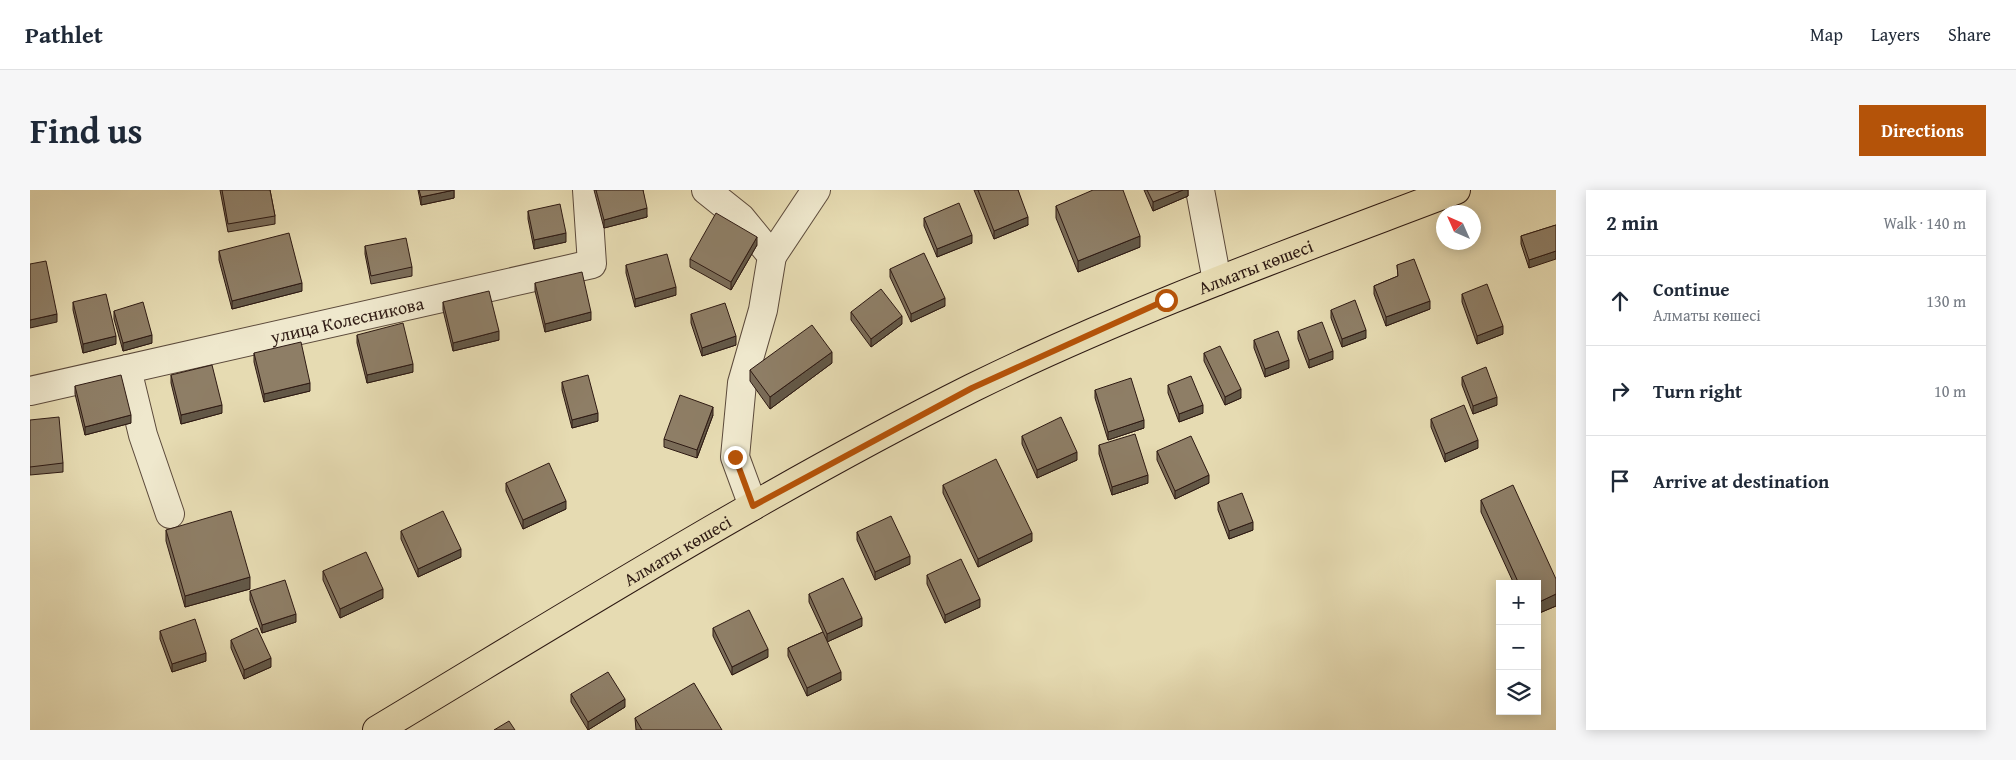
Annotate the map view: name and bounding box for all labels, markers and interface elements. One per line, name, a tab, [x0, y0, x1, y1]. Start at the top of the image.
text: Pathlet	[25, 17, 103, 52]
text: Map	[1810, 21, 1843, 48]
text: Layers	[1871, 21, 1920, 48]
text: Share	[1948, 21, 1991, 48]
text: Find us	[30, 105, 143, 156]
button: Directions	[1859, 105, 1986, 156]
north arrow	[1436, 205, 1481, 250]
text: 2 min	[1606, 207, 1658, 238]
text: Walk · 140 m	[1883, 211, 1966, 235]
street label: Алматы көшесі	[1194, 232, 1317, 301]
text: Continue	[1653, 275, 1730, 303]
icon: ahead	[1606, 287, 1634, 315]
street label: улица Колесникова	[267, 289, 427, 350]
route start	[1155, 289, 1178, 312]
text: 130 m	[1926, 289, 1966, 313]
text: Алматы көшесі	[1653, 303, 1761, 327]
icon: right	[1606, 377, 1634, 405]
text: Turn right	[1653, 377, 1742, 405]
text: 10 m	[1934, 379, 1966, 403]
route end	[724, 446, 747, 469]
icon: arrive	[1606, 467, 1634, 495]
text: Arrive at destination	[1653, 467, 1829, 495]
street label: Алматы көшесі	[618, 508, 736, 592]
map controls	[1496, 580, 1541, 715]
button: +	[1496, 580, 1541, 625]
button: −	[1496, 625, 1541, 670]
button: layers	[1496, 670, 1541, 715]

